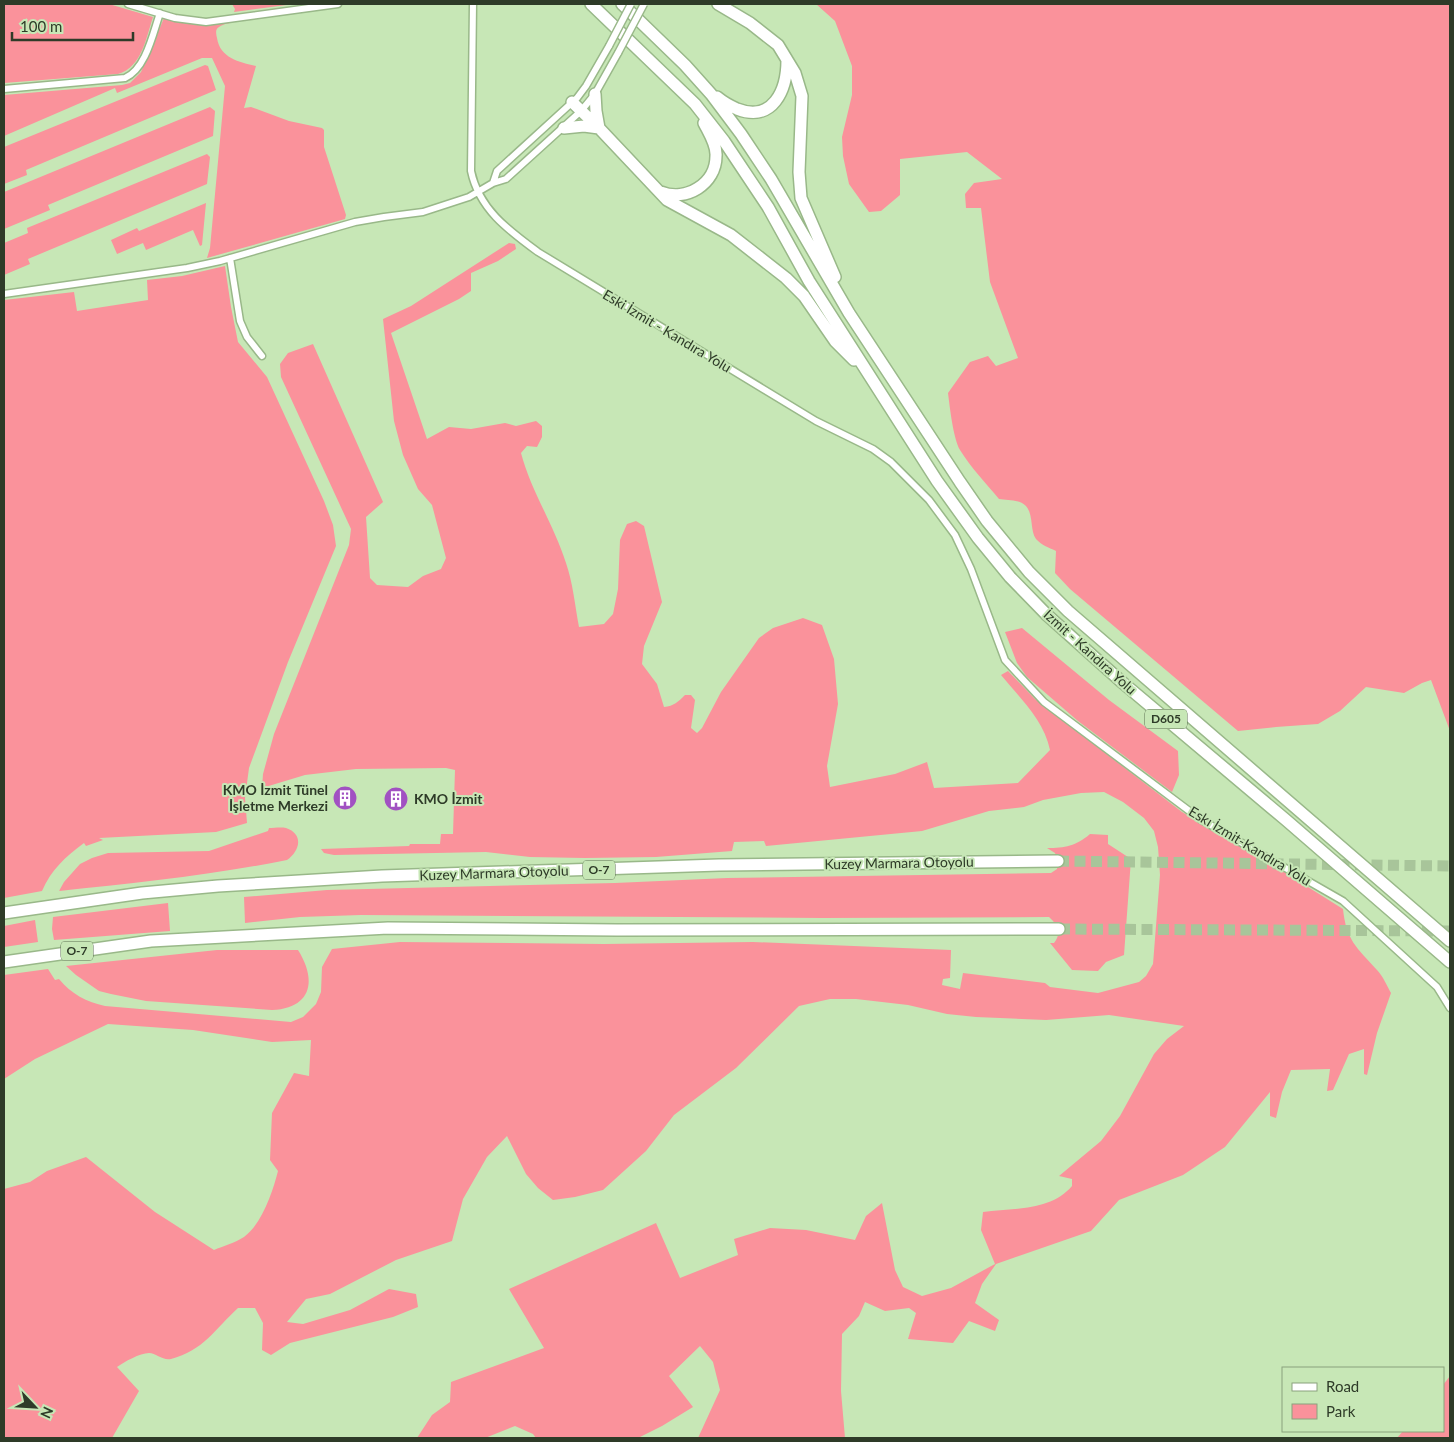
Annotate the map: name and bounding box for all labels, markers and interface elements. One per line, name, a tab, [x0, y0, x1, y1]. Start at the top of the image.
scale bar	[12, 10, 134, 42]
text: 100 m	[20, 17, 62, 35]
street label: Eski İzmit - Kandıra Yolu	[600, 285, 735, 376]
street label: İzmit - Kandıra Yolu	[1041, 606, 1140, 698]
road number: D605	[1145, 710, 1187, 729]
place label: KMO İzmit Tünel İşletme Merkezi	[223, 781, 328, 814]
building icon: KMO İzmit Tünel İşletme Merkezi	[332, 785, 358, 811]
building icon: KMO İzmit	[383, 786, 409, 812]
place label: KMO İzmit	[414, 790, 483, 807]
street label: Eskı İzmit-Kandıra Yolu	[1186, 802, 1315, 889]
street label: Kuzey Marmara Otoyolu	[824, 853, 974, 872]
road number: O-7	[583, 860, 615, 880]
street label: Kuzey Marmara Otoyolu	[419, 861, 569, 884]
road number: O-7	[61, 941, 93, 960]
legend	[1282, 1367, 1444, 1432]
text: Road	[1326, 1377, 1359, 1395]
north arrow	[10, 1382, 60, 1432]
text: Park	[1326, 1402, 1356, 1420]
text: N	[37, 1404, 57, 1421]

